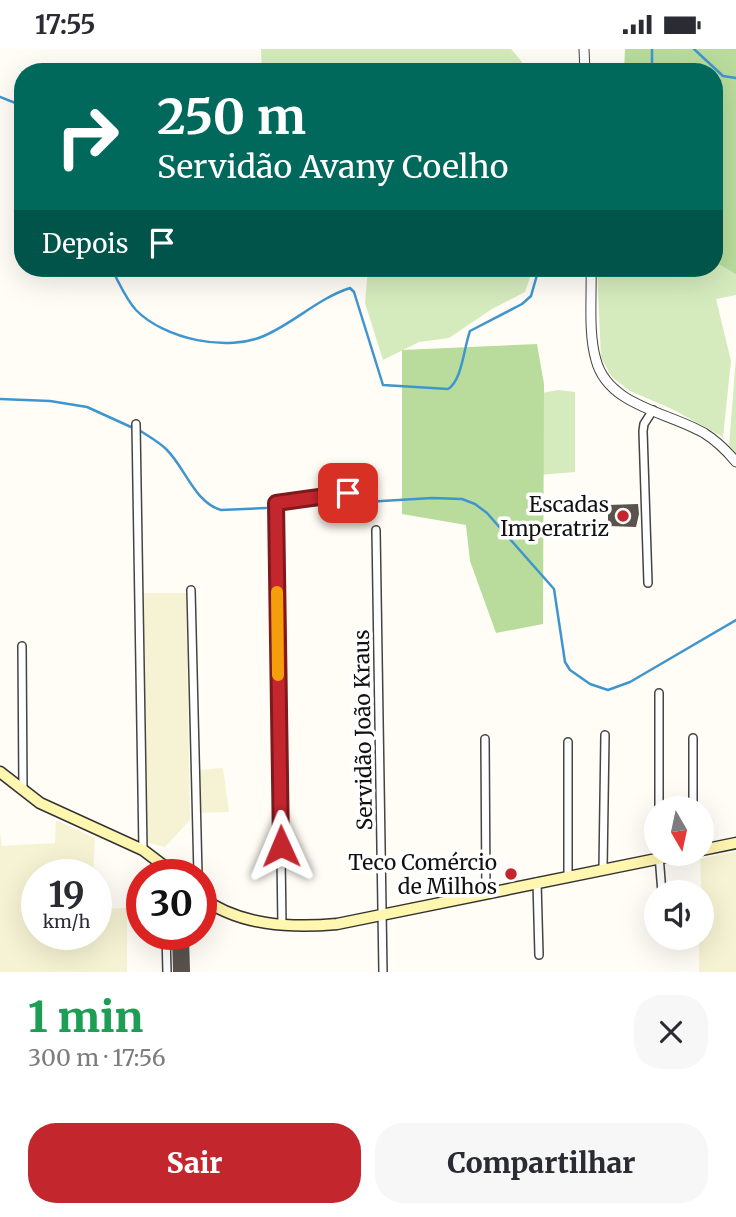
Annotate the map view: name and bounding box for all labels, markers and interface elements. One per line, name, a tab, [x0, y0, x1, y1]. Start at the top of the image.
text: 17:55	[35, 8, 96, 41]
text: 250 m	[157, 86, 306, 147]
icon: right	[42, 91, 133, 182]
text: Servidão Avany Coelho	[157, 147, 508, 187]
icon: arrive	[143, 224, 181, 262]
text: Depois	[42, 227, 129, 260]
pin	[318, 463, 378, 523]
icon: arrive	[329, 474, 367, 512]
place label: Escadas Imperatriz	[500, 491, 609, 542]
marker: Escadas Imperatriz	[615, 508, 631, 524]
street label: Servidão João Kraus	[348, 629, 378, 831]
north arrow	[644, 796, 714, 866]
map controls	[644, 796, 714, 950]
position arrow	[244, 809, 318, 883]
place label: Teco Comércio de Milhos	[348, 849, 497, 900]
speed limit sign: 30	[126, 859, 217, 950]
marker: Teco Comércio de Milhos	[503, 866, 519, 882]
text: 19	[48, 873, 85, 917]
button: sound	[644, 880, 714, 950]
text: km/h	[43, 910, 90, 933]
text: 1 min	[28, 991, 143, 1043]
button: close	[634, 995, 708, 1069]
text: 300 m · 17:56	[28, 1043, 166, 1072]
button: Sair	[28, 1123, 361, 1203]
button: Compartilhar	[375, 1123, 708, 1203]

